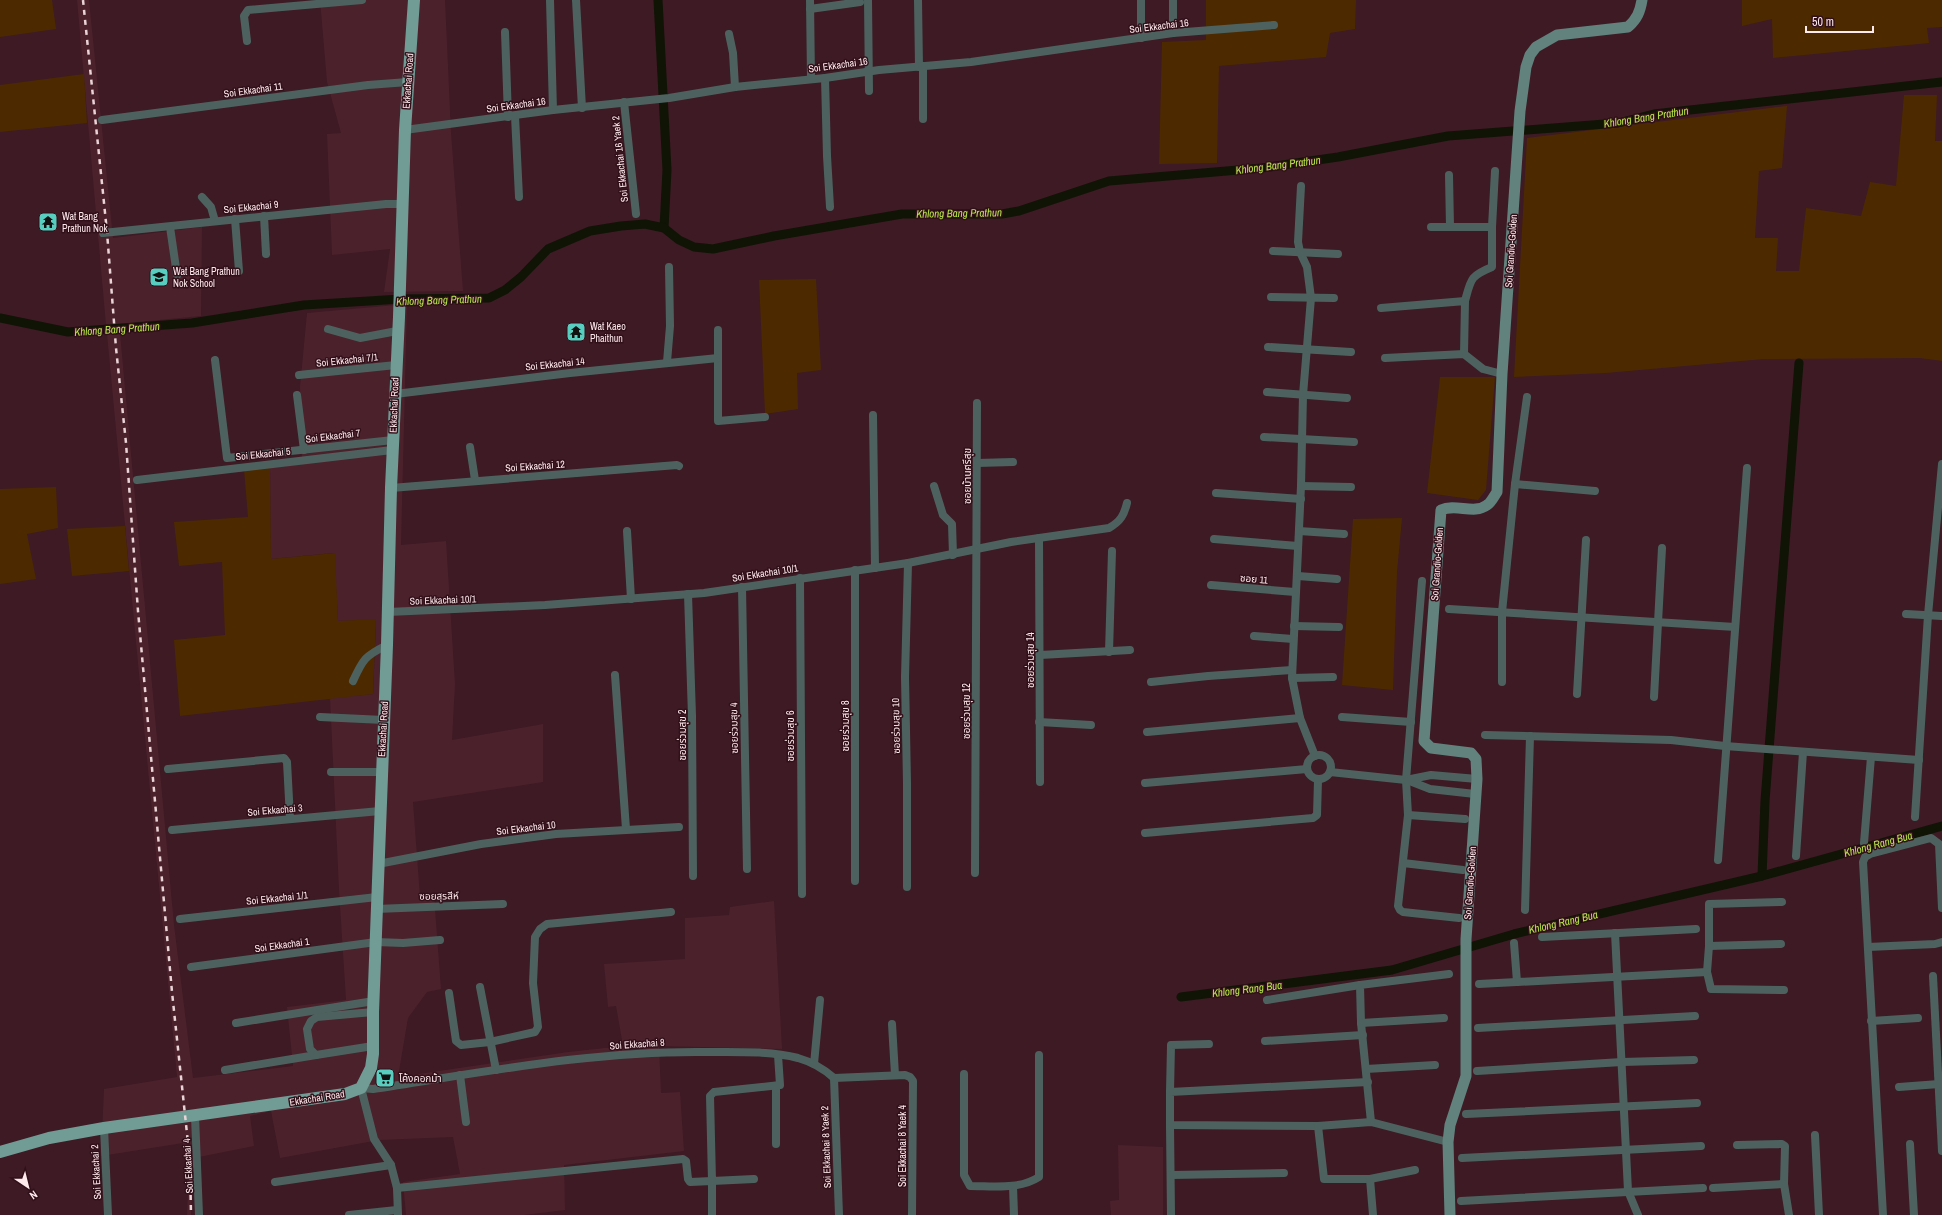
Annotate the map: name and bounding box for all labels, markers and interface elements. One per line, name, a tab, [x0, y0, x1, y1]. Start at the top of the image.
scale bar	[1806, 8, 1873, 34]
text: 50 m	[1812, 14, 1834, 30]
street label: Soi Ekkachai 16	[1129, 16, 1190, 36]
street label: Ekkachai Road	[400, 53, 416, 109]
street label: Soi Ekkachai 16	[808, 54, 869, 76]
street label: Soi Ekkachai 11	[223, 79, 284, 101]
street label: Soi Ekkachai 16	[486, 94, 547, 116]
water label: Khlong Bang Prathun	[1603, 103, 1689, 131]
street label: Soi Ekkachai 16 Yaek 2	[609, 115, 631, 203]
water label: Khlong Bang Prathun	[1235, 153, 1321, 177]
street label: Soi Ekkachai 9	[223, 198, 280, 216]
water label: Khlong Bang Prathun	[916, 205, 1002, 221]
place label: Wat Bang Prathun Nok	[62, 210, 108, 235]
temple icon: Wat Bang Prathun Nok	[37, 211, 59, 233]
street label: Soi Grandio-Golden	[1502, 214, 1520, 288]
place label: Wat Bang Prathun Nok School	[173, 265, 240, 290]
school or university icon: Wat Bang Prathun Nok School	[148, 266, 170, 288]
water label: Khlong Bang Prathun	[396, 292, 482, 308]
water label: Khlong Bang Prathun	[74, 319, 160, 339]
place label: Wat Kaeo Phaithun	[590, 320, 626, 345]
temple icon: Wat Kaeo Phaithun	[565, 321, 587, 343]
street label: Soi Ekkachai 7/1	[315, 350, 379, 370]
street label: Soi Ekkachai 14	[525, 354, 586, 374]
street label: Ekkachai Road	[387, 377, 401, 433]
street label: Soi Ekkachai 7	[305, 426, 362, 446]
street label: Soi Ekkachai 5	[235, 445, 292, 463]
street label: ซอยบ้านศรีสุข	[961, 448, 974, 504]
street label: Soi Ekkachai 12	[505, 457, 566, 475]
street label: Soi Grandio-Golden	[1428, 527, 1446, 601]
street label: Soi Ekkachai 10/1	[731, 561, 799, 585]
street label: ซอย 11	[1239, 571, 1269, 587]
street label: Soi Ekkachai 10/1	[410, 592, 477, 608]
street label: ซอยร่วมสุข 14	[1024, 632, 1037, 688]
street label: ซอยร่วมสุข 12	[960, 683, 973, 739]
street label: ซอยร่วมสุข 10	[889, 698, 903, 754]
street label: ซอยร่วมสุข 8	[839, 700, 852, 752]
street label: Ekkachai Road	[375, 701, 391, 757]
street label: ซอยร่วมสุข 4	[727, 702, 741, 754]
street label: ซอยร่วมสุข 2	[676, 709, 689, 761]
street label: ซอยร่วมสุข 6	[784, 710, 797, 762]
street label: Soi Ekkachai 3	[247, 801, 303, 819]
street label: Soi Ekkachai 10	[496, 818, 557, 838]
water label: Khlong Rang Bua	[1842, 828, 1914, 860]
street label: Soi Grandio-Golden	[1461, 846, 1479, 920]
street label: Soi Ekkachai 1/1	[245, 888, 309, 908]
street label: ซอยสุรสีห์	[419, 889, 459, 903]
water label: Khlong Rang Bua	[1527, 907, 1599, 937]
street label: Soi Ekkachai 1	[254, 935, 311, 955]
water label: Khlong Rang Bua	[1211, 978, 1283, 1000]
street label: Soi Ekkachai 8	[609, 1036, 665, 1052]
supermarket icon: โค้งคอกม้า	[374, 1067, 396, 1089]
place label: โค้งคอกม้า	[399, 1072, 442, 1085]
street label: Ekkachai Road	[289, 1087, 345, 1109]
street label: Soi Ekkachai 8 Yaek 4	[896, 1104, 909, 1187]
street label: Soi Ekkachai 8 Yaek 2	[818, 1105, 834, 1188]
street label: Soi Ekkachai 4	[180, 1138, 196, 1194]
street label: Soi Ekkachai 2	[88, 1144, 104, 1200]
north arrow	[8, 1167, 48, 1207]
text: N	[27, 1188, 40, 1203]

